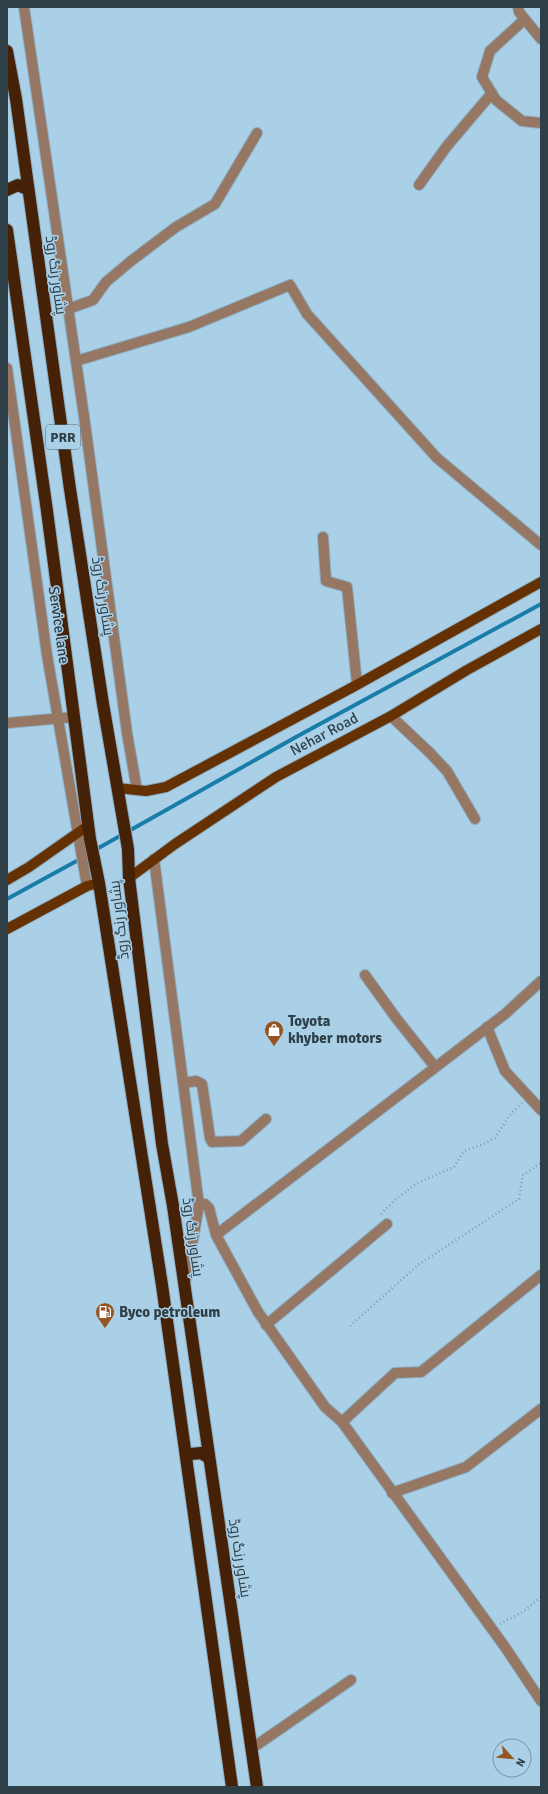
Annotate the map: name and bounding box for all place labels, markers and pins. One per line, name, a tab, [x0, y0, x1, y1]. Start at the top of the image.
place label: Toyota khyber motors	[288, 1012, 382, 1047]
shop icon: Toyota khyber motors	[263, 1019, 285, 1047]
fuel station icon: Byco petroleum	[94, 1301, 116, 1329]
place label: Byco petroleum	[119, 1303, 220, 1321]

